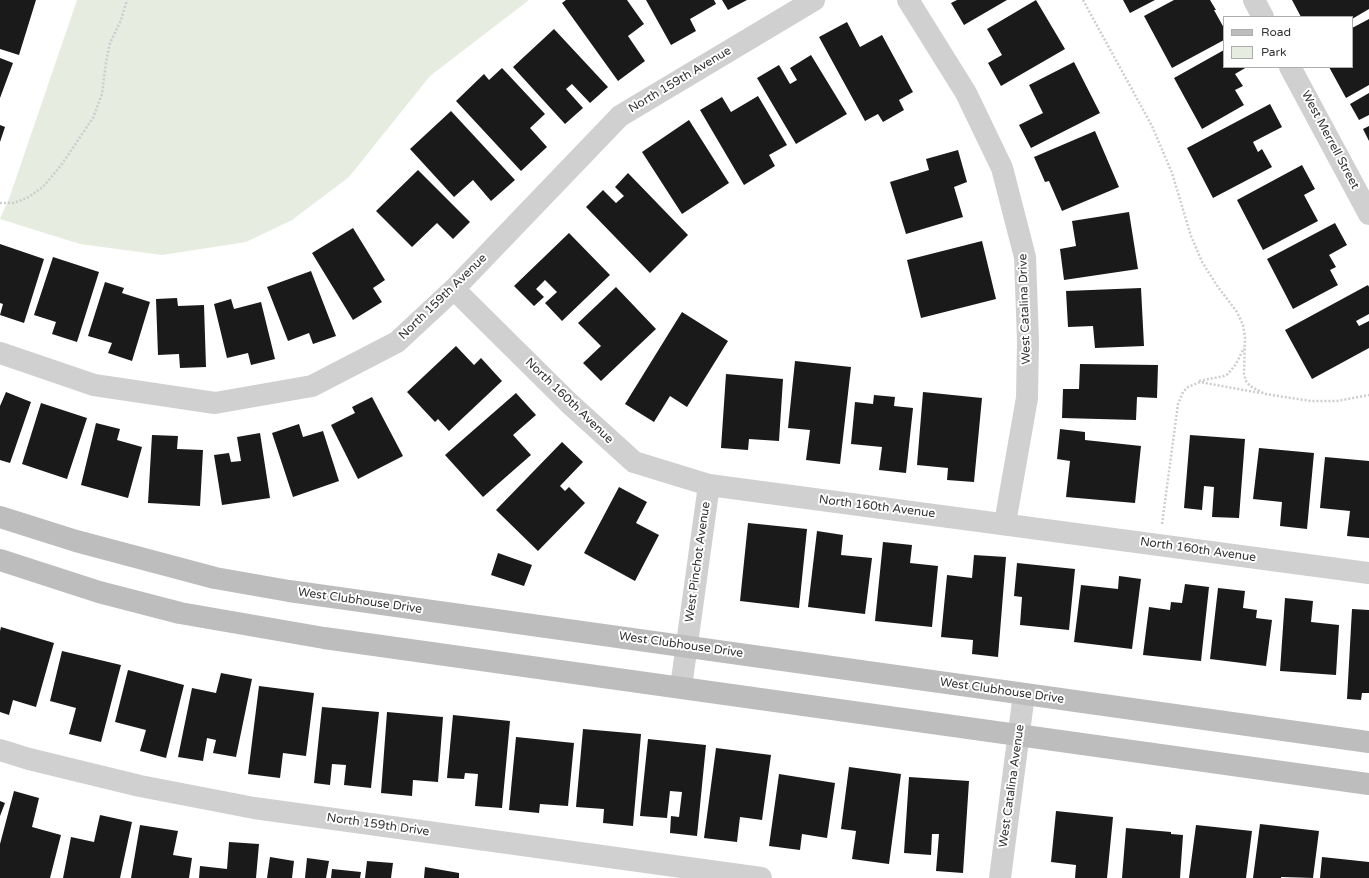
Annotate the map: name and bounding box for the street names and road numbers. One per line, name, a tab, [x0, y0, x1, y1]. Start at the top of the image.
street label: North 159th Avenue	[626, 44, 734, 116]
street label: West Merrell Street	[1298, 88, 1362, 192]
street label: North 159th Avenue	[396, 251, 490, 343]
street label: West Catalina Drive	[1016, 253, 1034, 365]
street label: North 160th Avenue	[522, 355, 616, 447]
street label: North 160th Avenue	[818, 493, 936, 521]
street label: West Pinchot Avenue	[682, 501, 714, 623]
street label: North 160th Avenue	[1139, 535, 1257, 565]
street label: West Clubhouse Drive	[297, 585, 423, 617]
street label: West Clubhouse Drive	[618, 629, 744, 661]
street label: West Clubhouse Drive	[939, 675, 1065, 707]
street label: West Catalina Avenue	[996, 724, 1028, 848]
street label: North 159th Drive	[326, 811, 430, 839]

